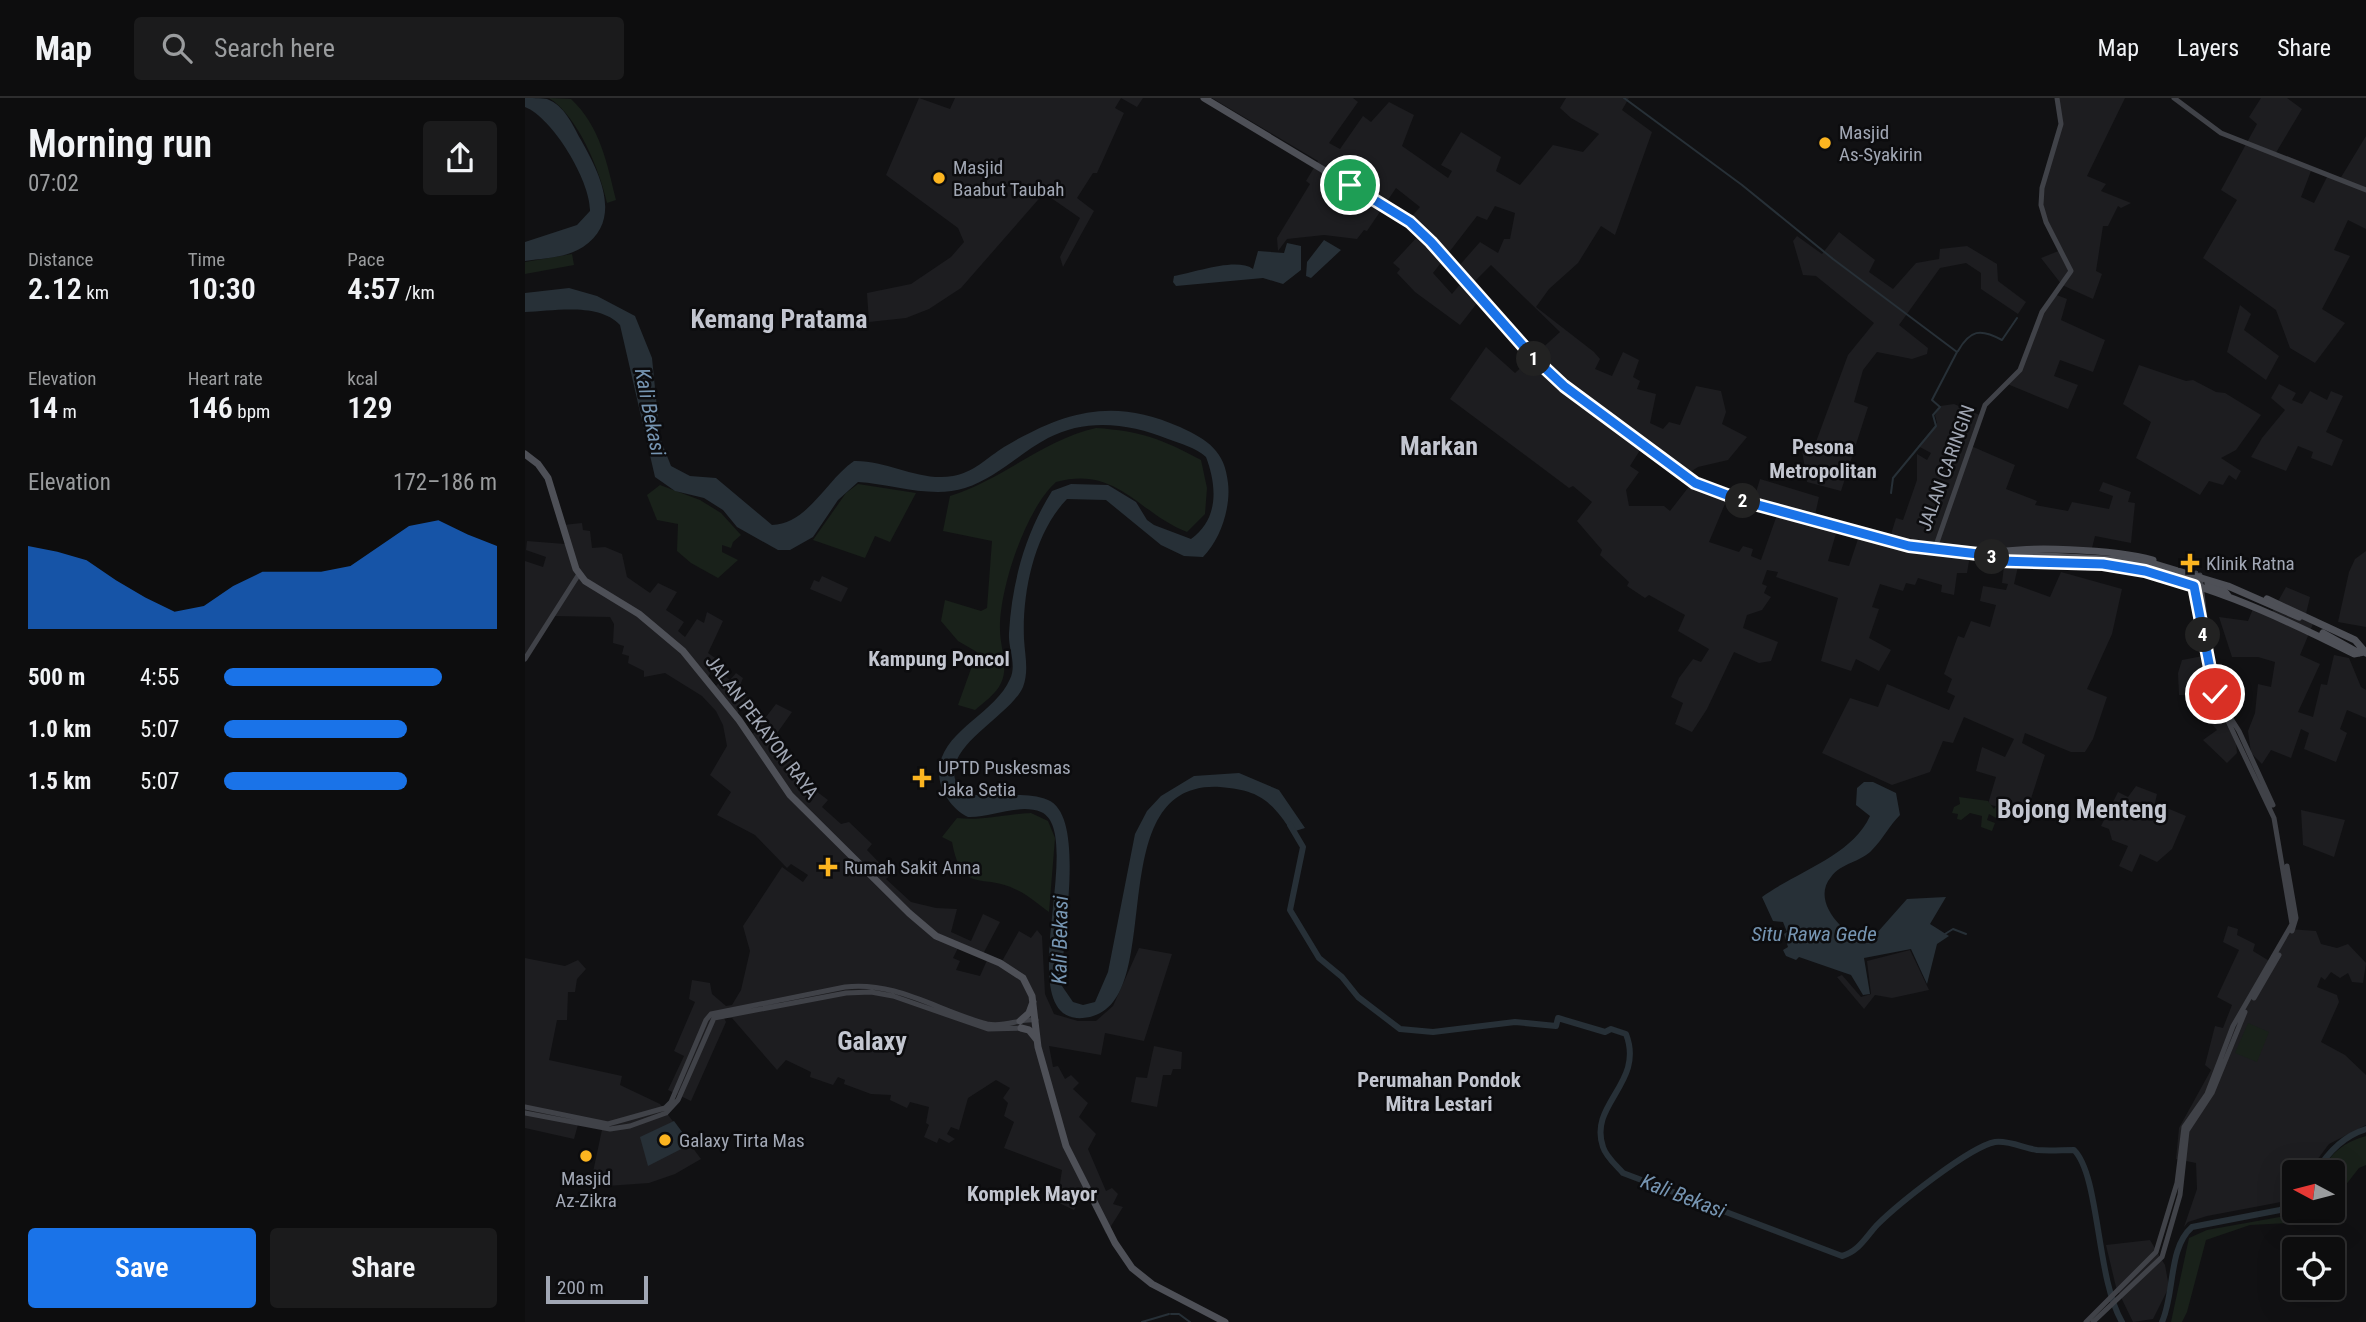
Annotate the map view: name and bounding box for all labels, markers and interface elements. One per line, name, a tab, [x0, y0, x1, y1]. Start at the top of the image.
search box	[134, 17, 624, 80]
text: Map	[35, 29, 92, 68]
icon: search	[158, 29, 196, 67]
text: Search here	[214, 33, 335, 63]
text: Map	[2098, 34, 2139, 62]
text: Layers	[2177, 34, 2239, 62]
text: Share	[2277, 34, 2331, 62]
button: share	[423, 121, 497, 195]
place label: Masjid As-Syakirin	[1839, 121, 1922, 166]
text: Morning run	[28, 122, 212, 166]
marker: Masjid As-Syakirin	[1817, 135, 1833, 151]
pin	[1320, 155, 1380, 215]
place label: Masjid Baabut Taubah	[953, 156, 1065, 201]
icon: arrive	[1331, 166, 1369, 204]
text: 07:02	[28, 170, 79, 197]
marker: Masjid Baabut Taubah	[931, 170, 947, 186]
text: Distance	[28, 248, 93, 271]
text: Time	[188, 248, 225, 271]
text: Pace	[347, 248, 385, 271]
text: 2.12	[28, 271, 82, 306]
text: 10:30	[188, 271, 256, 306]
text: 4:57	[347, 271, 401, 306]
text: km	[82, 281, 109, 304]
text: /km	[401, 281, 435, 304]
district label: Kemang Pratama	[691, 304, 867, 334]
pin: 1	[1517, 342, 1551, 376]
text: 1	[1529, 347, 1538, 370]
water label: Kali Bekasi	[630, 366, 670, 458]
text: Elevation	[28, 367, 96, 390]
text: Heart rate	[188, 367, 263, 390]
text: kcal	[347, 367, 378, 390]
text: 14	[28, 390, 58, 425]
text: 146	[188, 390, 233, 425]
text: 129	[347, 390, 393, 425]
text: m	[58, 400, 77, 423]
text: bpm	[233, 400, 270, 423]
street label: JALAN CARINGIN	[1913, 402, 1979, 534]
district label: Markan	[1400, 431, 1478, 461]
district label: Pesona Metropolitan	[1769, 435, 1877, 483]
text: Elevation	[28, 469, 111, 496]
text: 172–186 m	[393, 469, 497, 496]
pin: 2	[1725, 484, 1761, 518]
text: 2	[1738, 489, 1747, 512]
pin: 3	[1975, 540, 2009, 574]
text: 3	[1987, 545, 1996, 568]
place label: Klinik Ratna	[2206, 552, 2295, 575]
marker: Klinik Ratna	[2180, 553, 2200, 573]
pin: 4	[2185, 618, 2221, 652]
text: 4	[2198, 623, 2207, 646]
district label: Kampung Poncol	[868, 647, 1010, 671]
street label: JALAN PEKAYON RAYA	[700, 651, 824, 803]
text: 500 m	[28, 664, 85, 691]
text: 4:55	[140, 664, 179, 691]
pin	[2185, 664, 2245, 724]
icon: check	[2196, 675, 2234, 713]
text: 1.0 km	[28, 716, 91, 743]
text: 5:07	[140, 716, 179, 743]
place label: UPTD Puskesmas Jaka Setia	[938, 756, 1071, 801]
text: 1.5 km	[28, 768, 91, 795]
text: 5:07	[140, 768, 179, 795]
marker: UPTD Puskesmas Jaka Setia	[912, 768, 932, 788]
district label: Bojong Menteng	[1997, 794, 2167, 824]
place label: Rumah Sakit Anna	[844, 856, 981, 879]
marker: Rumah Sakit Anna	[818, 857, 838, 877]
water label: Kali Bekasi	[1047, 895, 1073, 984]
water label: Situ Rawa Gede	[1751, 922, 1877, 946]
district label: Galaxy	[837, 1026, 907, 1056]
district label: Perumahan Pondok Mitra Lestari	[1357, 1068, 1522, 1116]
place label: Galaxy Tirta Mas	[679, 1129, 805, 1152]
marker: Galaxy Tirta Mas	[657, 1132, 673, 1148]
marker: Masjid Az-Zikra	[578, 1148, 594, 1164]
north arrow	[2282, 1160, 2345, 1223]
map controls	[2282, 1160, 2345, 1300]
place label: Masjid Az-Zikra	[555, 1167, 617, 1212]
water label: Kali Bekasi	[1637, 1169, 1729, 1223]
district label: Komplek Mayor	[967, 1182, 1097, 1206]
button: Save	[28, 1228, 256, 1308]
button: Share	[270, 1228, 497, 1308]
button: locate	[2282, 1237, 2345, 1300]
scale bar	[546, 1273, 647, 1305]
text: 200 m	[557, 1276, 604, 1299]

